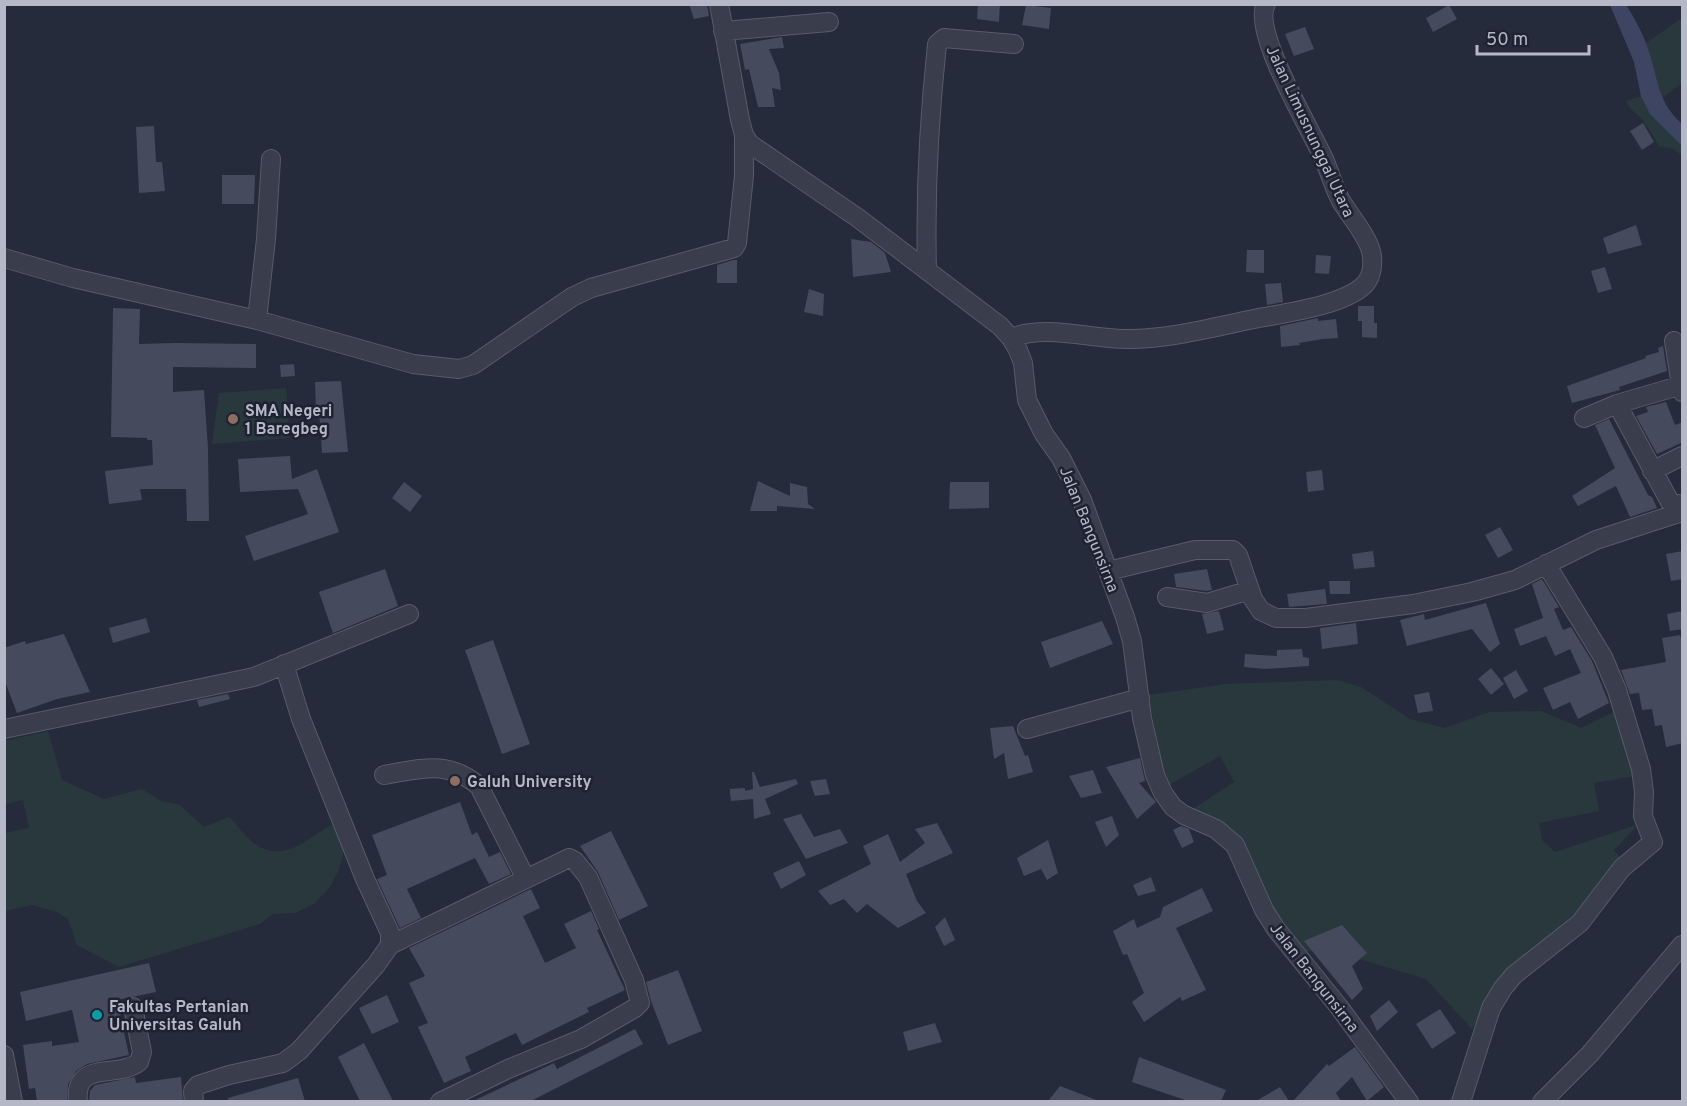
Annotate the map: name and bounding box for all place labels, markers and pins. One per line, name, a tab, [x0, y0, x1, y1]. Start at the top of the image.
place label: SMA Negeri 1 Baregbeg	[245, 402, 332, 440]
marker: SMA Negeri 1 Baregbeg	[226, 412, 240, 426]
place label: Galuh University	[467, 773, 592, 793]
marker: Galuh University	[448, 774, 462, 788]
place label: Fakultas Pertanian Universitas Galuh	[109, 998, 249, 1036]
marker: Fakultas Pertanian Universitas Galuh	[90, 1008, 104, 1022]

